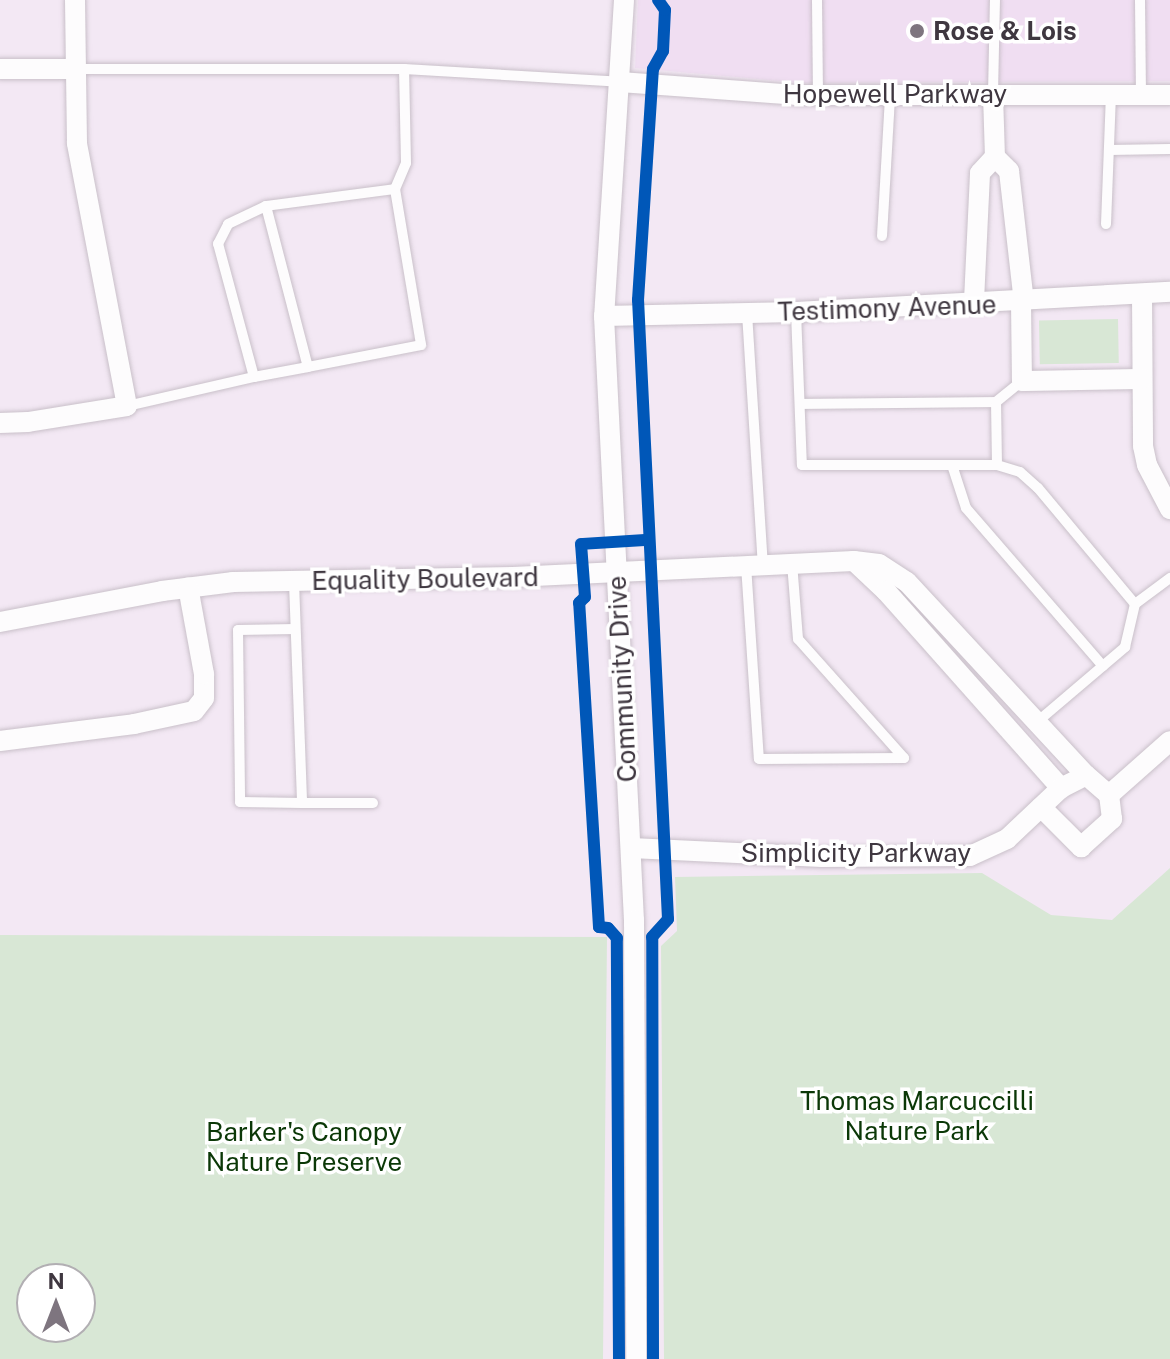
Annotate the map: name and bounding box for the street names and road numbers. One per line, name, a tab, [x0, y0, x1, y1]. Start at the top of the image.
street label: Hopewell Parkway	[783, 78, 1007, 110]
street label: Testimony Avenue	[777, 289, 997, 327]
street label: Equality Boulevard	[311, 561, 539, 597]
street label: Community Drive	[601, 575, 643, 783]
street label: Simplicity Parkway	[741, 837, 971, 869]

